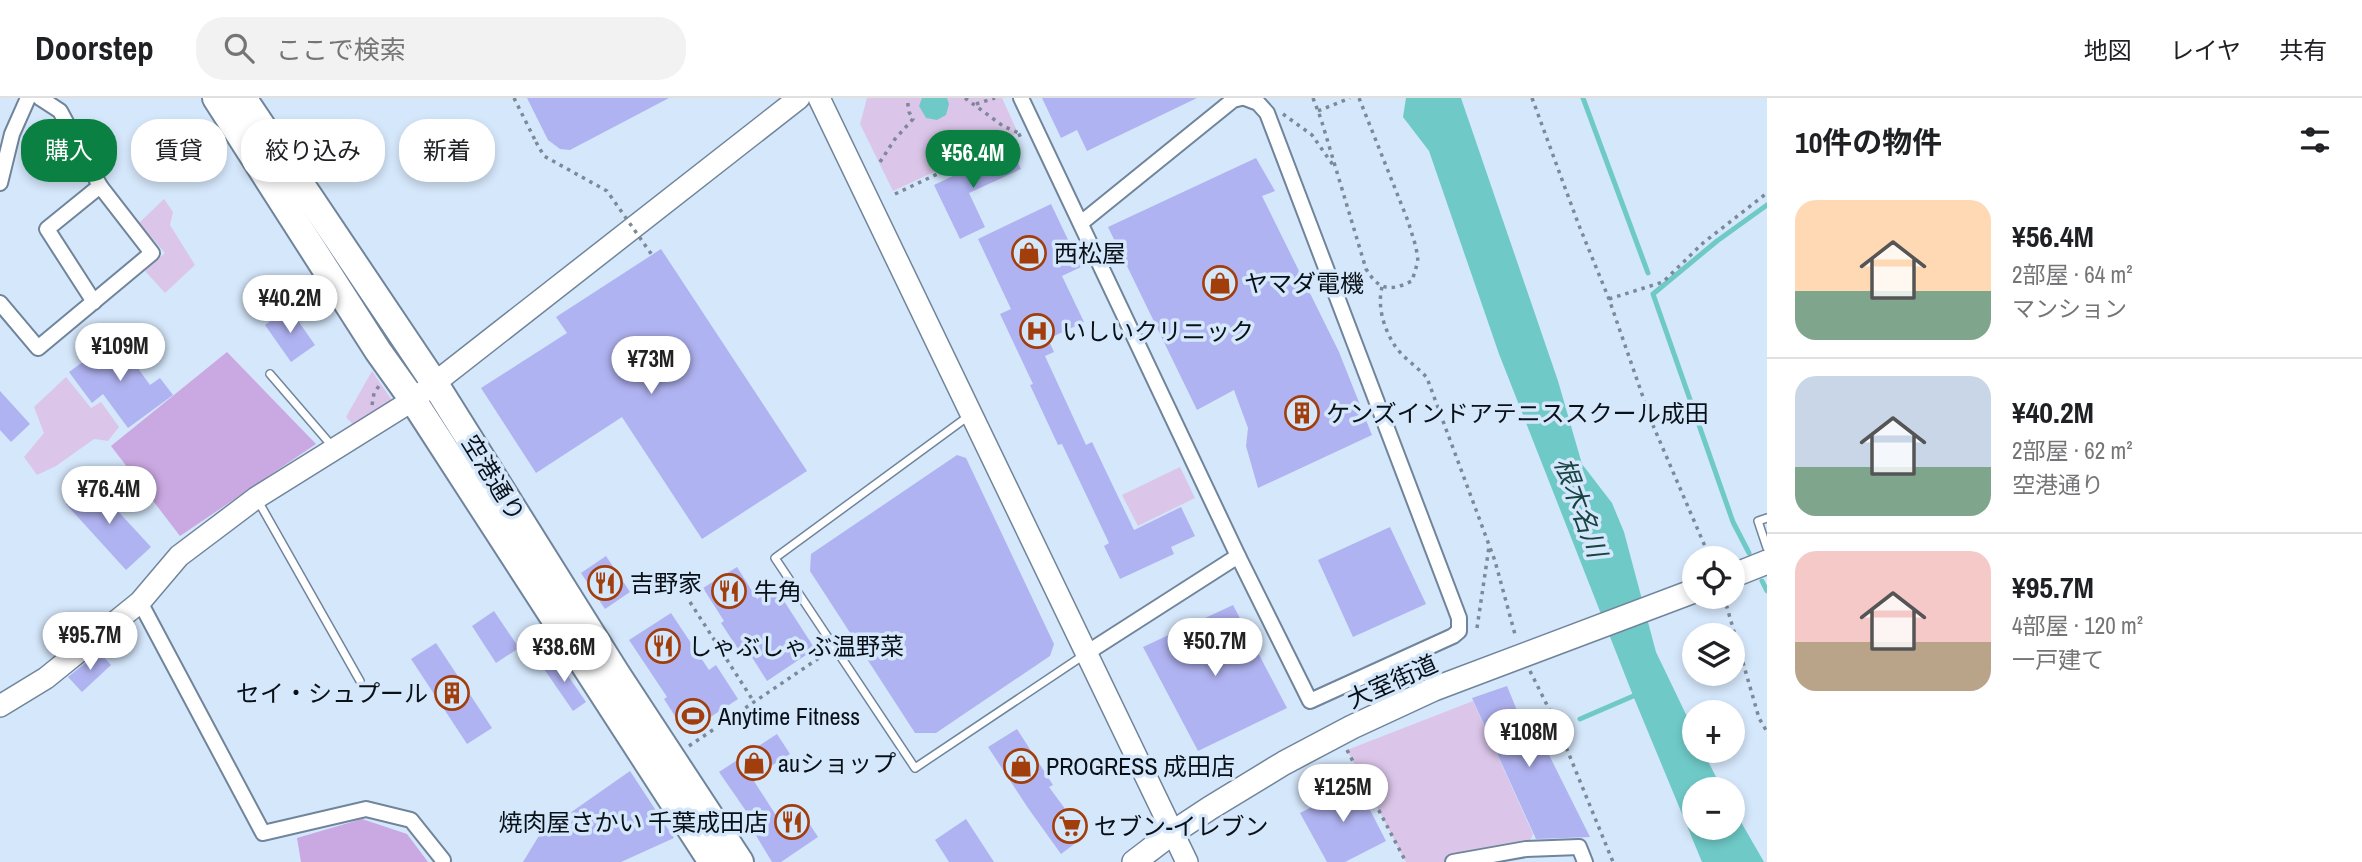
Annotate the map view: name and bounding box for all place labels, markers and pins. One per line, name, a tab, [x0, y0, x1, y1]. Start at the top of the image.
pin: ¥56.4M	[916, 130, 1030, 190]
shop icon: 西松屋	[1010, 234, 1048, 272]
place label: 西松屋	[1054, 237, 1126, 269]
shop icon: ヤマダ電機	[1201, 264, 1239, 302]
place label: ヤマダ電機	[1244, 267, 1364, 299]
pin: ¥40.2M	[233, 275, 347, 335]
hospital icon: いしいクリニック	[1018, 312, 1056, 350]
place label: いしいクリニック	[1062, 315, 1254, 347]
pin: ¥109M	[71, 324, 169, 383]
pin: ¥73M	[610, 336, 692, 396]
building icon: ケンズインドアテニススクール成田	[1283, 394, 1321, 432]
place label: ケンズインドアテニススクール成田	[1326, 397, 1709, 429]
pin: ¥76.4M	[52, 466, 166, 526]
restaurant icon: 吉野家	[586, 564, 624, 602]
place label: 吉野家	[630, 567, 702, 599]
restaurant icon: 牛角	[710, 572, 748, 610]
place label: 牛角	[754, 575, 802, 607]
pin: ¥95.7M	[33, 612, 147, 672]
pin: ¥50.7M	[1158, 618, 1272, 678]
pin: ¥38.6M	[507, 624, 621, 684]
restaurant icon: しゃぶしゃぶ温野菜	[644, 627, 682, 665]
place label: しゃぶしゃぶ温野菜	[688, 630, 904, 662]
building icon: セイ・シュプール	[433, 674, 471, 712]
place label: セイ・シュプール	[236, 677, 428, 709]
sports icon: Anytime Fitness	[674, 697, 712, 735]
place label: Anytime Fitness	[717, 700, 860, 732]
pin: ¥108M	[1480, 710, 1578, 769]
shop icon: auショップ	[735, 744, 773, 782]
place label: auショップ	[778, 747, 896, 779]
shop icon: PROGRESS 成田店	[1002, 747, 1040, 785]
place label: PROGRESS 成田店	[1046, 750, 1235, 782]
pin: ¥125M	[1294, 764, 1392, 824]
restaurant icon: 焼肉屋さかい 千葉成田店	[773, 803, 811, 841]
place label: 焼肉屋さかい 千葉成田店	[499, 806, 768, 838]
supermarket icon: セブン-イレブン	[1051, 807, 1089, 845]
place label: セブン-イレブン	[1094, 810, 1269, 842]

